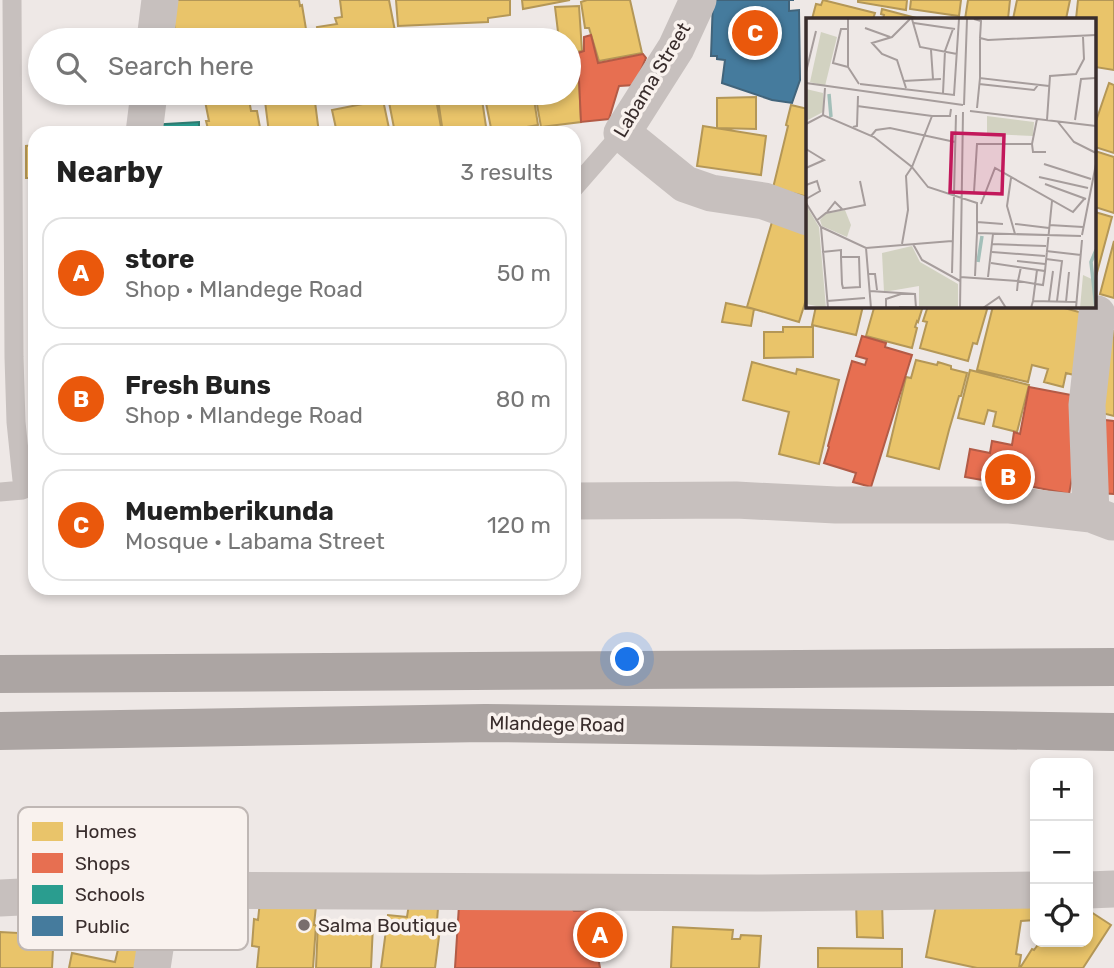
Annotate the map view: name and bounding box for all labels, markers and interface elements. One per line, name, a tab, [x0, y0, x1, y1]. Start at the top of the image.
pin: C	[732, 7, 778, 59]
street label: Labama Street	[609, 18, 696, 142]
inset map	[806, 18, 1096, 308]
search box	[28, 28, 581, 105]
icon: search	[52, 48, 90, 86]
text: Search here	[108, 51, 254, 82]
text: Nearby	[56, 154, 163, 190]
text: 3 results	[460, 158, 553, 186]
text: store	[125, 244, 194, 275]
text: A	[73, 259, 89, 287]
text: 50 m	[497, 259, 551, 287]
text: Shop · Mlandege Road	[125, 275, 363, 303]
text: Fresh Buns	[125, 370, 271, 401]
text: B	[73, 385, 89, 413]
text: 80 m	[496, 385, 551, 413]
text: Shop · Mlandege Road	[125, 401, 363, 429]
pin: B	[985, 451, 1031, 503]
text: Muemberikunda	[125, 496, 334, 527]
text: C	[73, 511, 89, 539]
text: 120 m	[487, 511, 551, 539]
text: Mosque · Labama Street	[125, 527, 385, 555]
your location	[610, 642, 644, 676]
street label: Mlandege Road	[489, 711, 625, 737]
map controls	[1030, 758, 1093, 947]
button: +	[1030, 758, 1093, 821]
legend	[18, 807, 248, 950]
text: Homes	[75, 820, 137, 843]
button: −	[1030, 821, 1093, 884]
text: Shops	[75, 852, 130, 875]
text: Schools	[75, 883, 145, 906]
button: locate	[1030, 884, 1093, 947]
pin: A	[577, 909, 623, 961]
place label: Salma Boutique	[318, 914, 457, 937]
text: Public	[75, 915, 130, 938]
marker: Salma Boutique	[296, 917, 312, 933]

